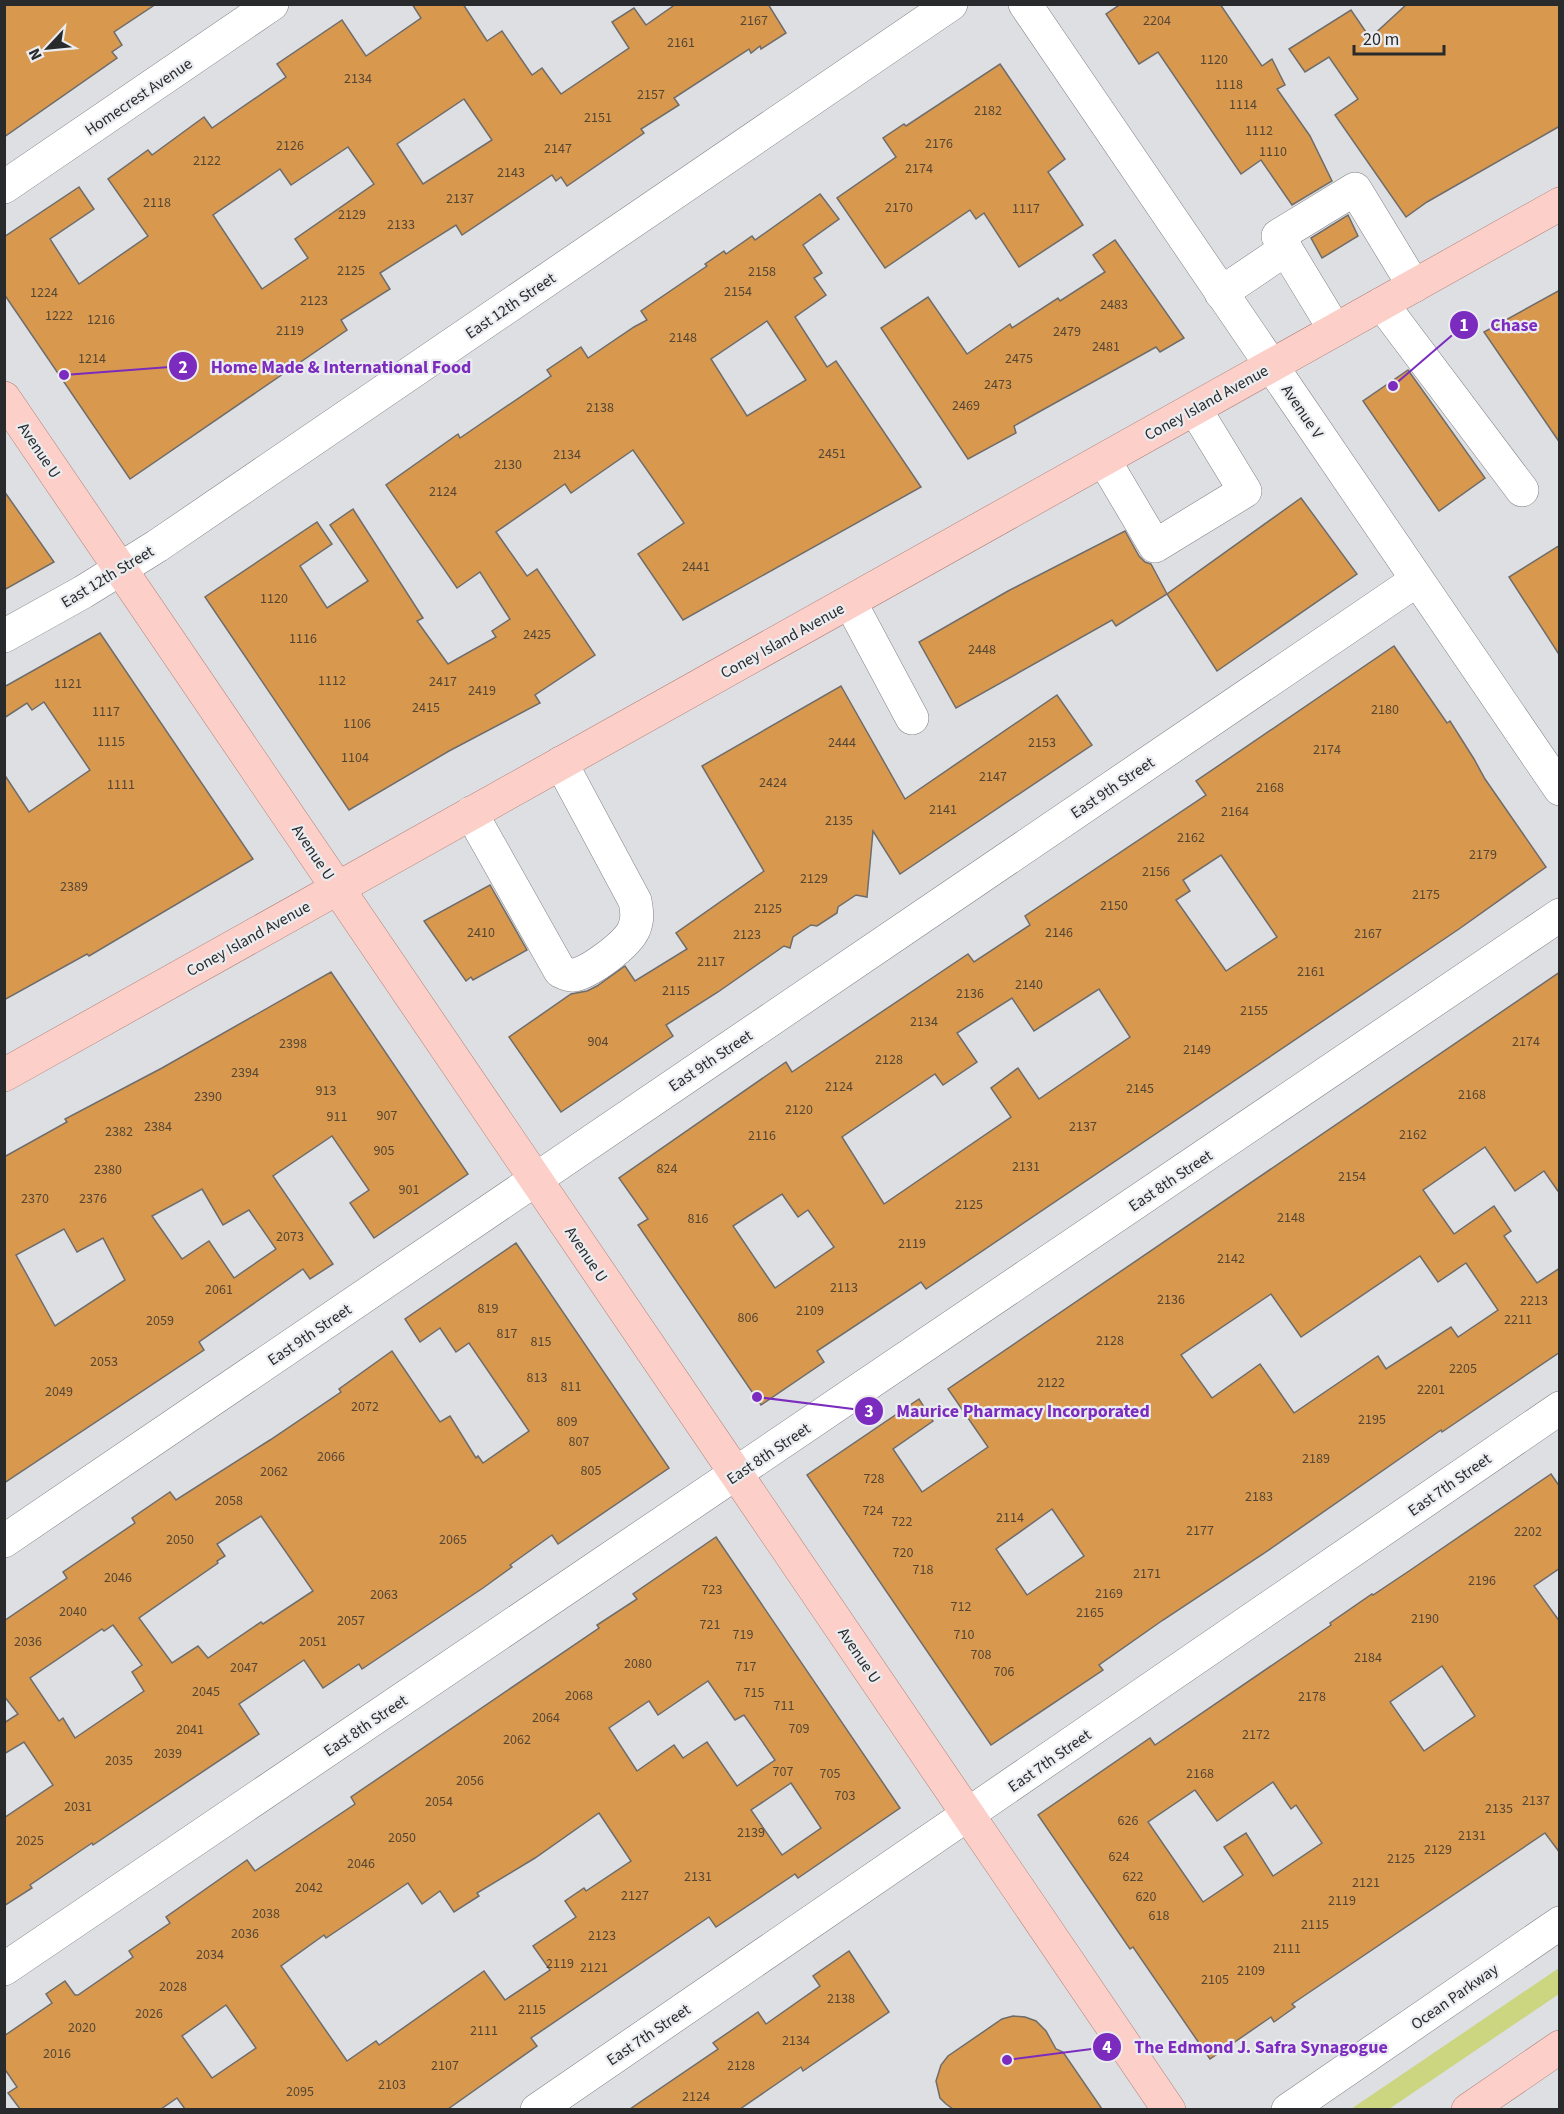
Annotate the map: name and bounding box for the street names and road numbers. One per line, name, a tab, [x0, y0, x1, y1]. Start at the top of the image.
street label: Homecrest Avenue	[80, 53, 197, 141]
street label: East 12th Street	[461, 267, 561, 344]
street label: Coney Island Avenue	[1141, 360, 1272, 446]
street label: Avenue V	[1276, 380, 1329, 444]
street label: Avenue U	[12, 418, 66, 483]
street label: East 12th Street	[57, 540, 159, 613]
street label: Coney Island Avenue	[717, 598, 848, 684]
street label: East 9th Street	[1066, 751, 1159, 824]
street label: Avenue U	[286, 820, 340, 885]
street label: Coney Island Avenue	[183, 896, 314, 982]
street label: East 9th Street	[664, 1024, 757, 1097]
street label: East 8th Street	[1124, 1144, 1217, 1217]
street label: Avenue U	[559, 1222, 613, 1287]
street label: East 9th Street	[263, 1298, 356, 1371]
street label: East 8th Street	[722, 1417, 815, 1490]
street label: East 7th Street	[1404, 1448, 1496, 1522]
street label: Avenue U	[832, 1623, 886, 1688]
street label: East 8th Street	[319, 1689, 412, 1762]
street label: East 7th Street	[1004, 1724, 1096, 1798]
street label: Ocean Parkway	[1406, 1958, 1503, 2035]
street label: East 7th Street	[602, 1998, 695, 2071]

